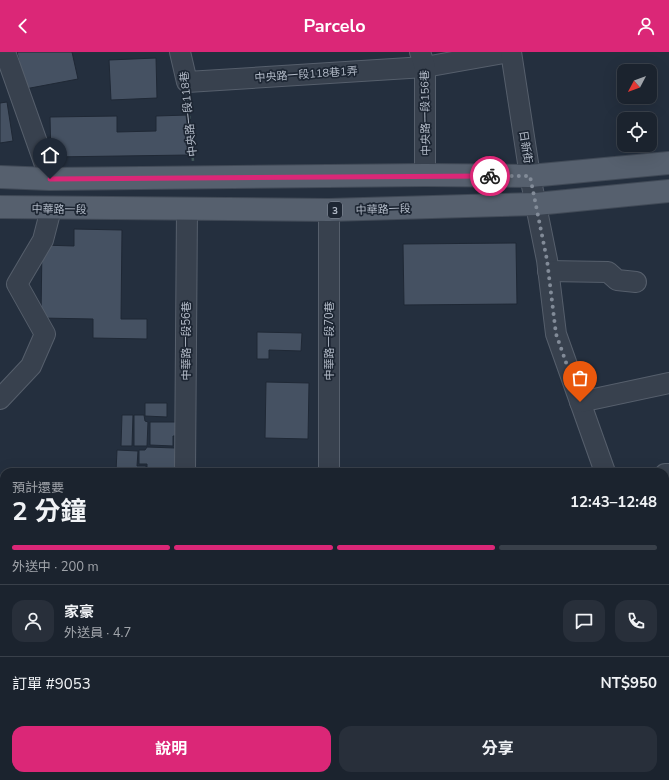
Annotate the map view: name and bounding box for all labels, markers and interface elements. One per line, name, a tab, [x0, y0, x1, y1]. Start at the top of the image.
text: Parcelo	[303, 14, 366, 38]
icon: back	[12, 15, 34, 37]
icon: person	[635, 15, 657, 37]
street label: 中央路一段118巷1弄	[254, 63, 358, 86]
north arrow	[617, 64, 657, 104]
map controls	[617, 64, 657, 152]
street label: 中央路一段118巷	[177, 70, 200, 157]
street label: 中央路一段156巷	[417, 70, 434, 156]
button: locate	[617, 112, 657, 152]
street label: 日新街	[516, 130, 535, 165]
pin	[33, 138, 67, 179]
icon: home	[39, 144, 61, 166]
courier	[470, 156, 510, 196]
icon: bike	[479, 165, 501, 187]
street label: 中華路一段	[355, 201, 411, 218]
street label: 中華路一段	[31, 202, 87, 217]
road number: 3	[328, 202, 342, 218]
street label: 中華路一段56巷	[179, 301, 194, 381]
street label: 中華路一段70巷	[322, 301, 337, 381]
pin	[563, 361, 597, 402]
icon: bag	[569, 367, 591, 389]
text: 預計還要	[12, 479, 64, 497]
text: 12:43–12:48	[570, 492, 657, 512]
text: 2 分鐘	[12, 494, 87, 529]
text: 外送中 · 200 m	[12, 558, 99, 576]
button: person	[12, 600, 54, 642]
button: chat	[563, 600, 605, 642]
button: phone	[615, 600, 657, 642]
text: 家豪	[64, 602, 94, 622]
text: 外送員 · 4.7	[64, 624, 131, 642]
text: NT$950	[600, 673, 657, 693]
text: 訂單 #9053	[12, 674, 91, 694]
button: 說明	[12, 726, 331, 772]
button: 分享	[339, 726, 657, 772]

